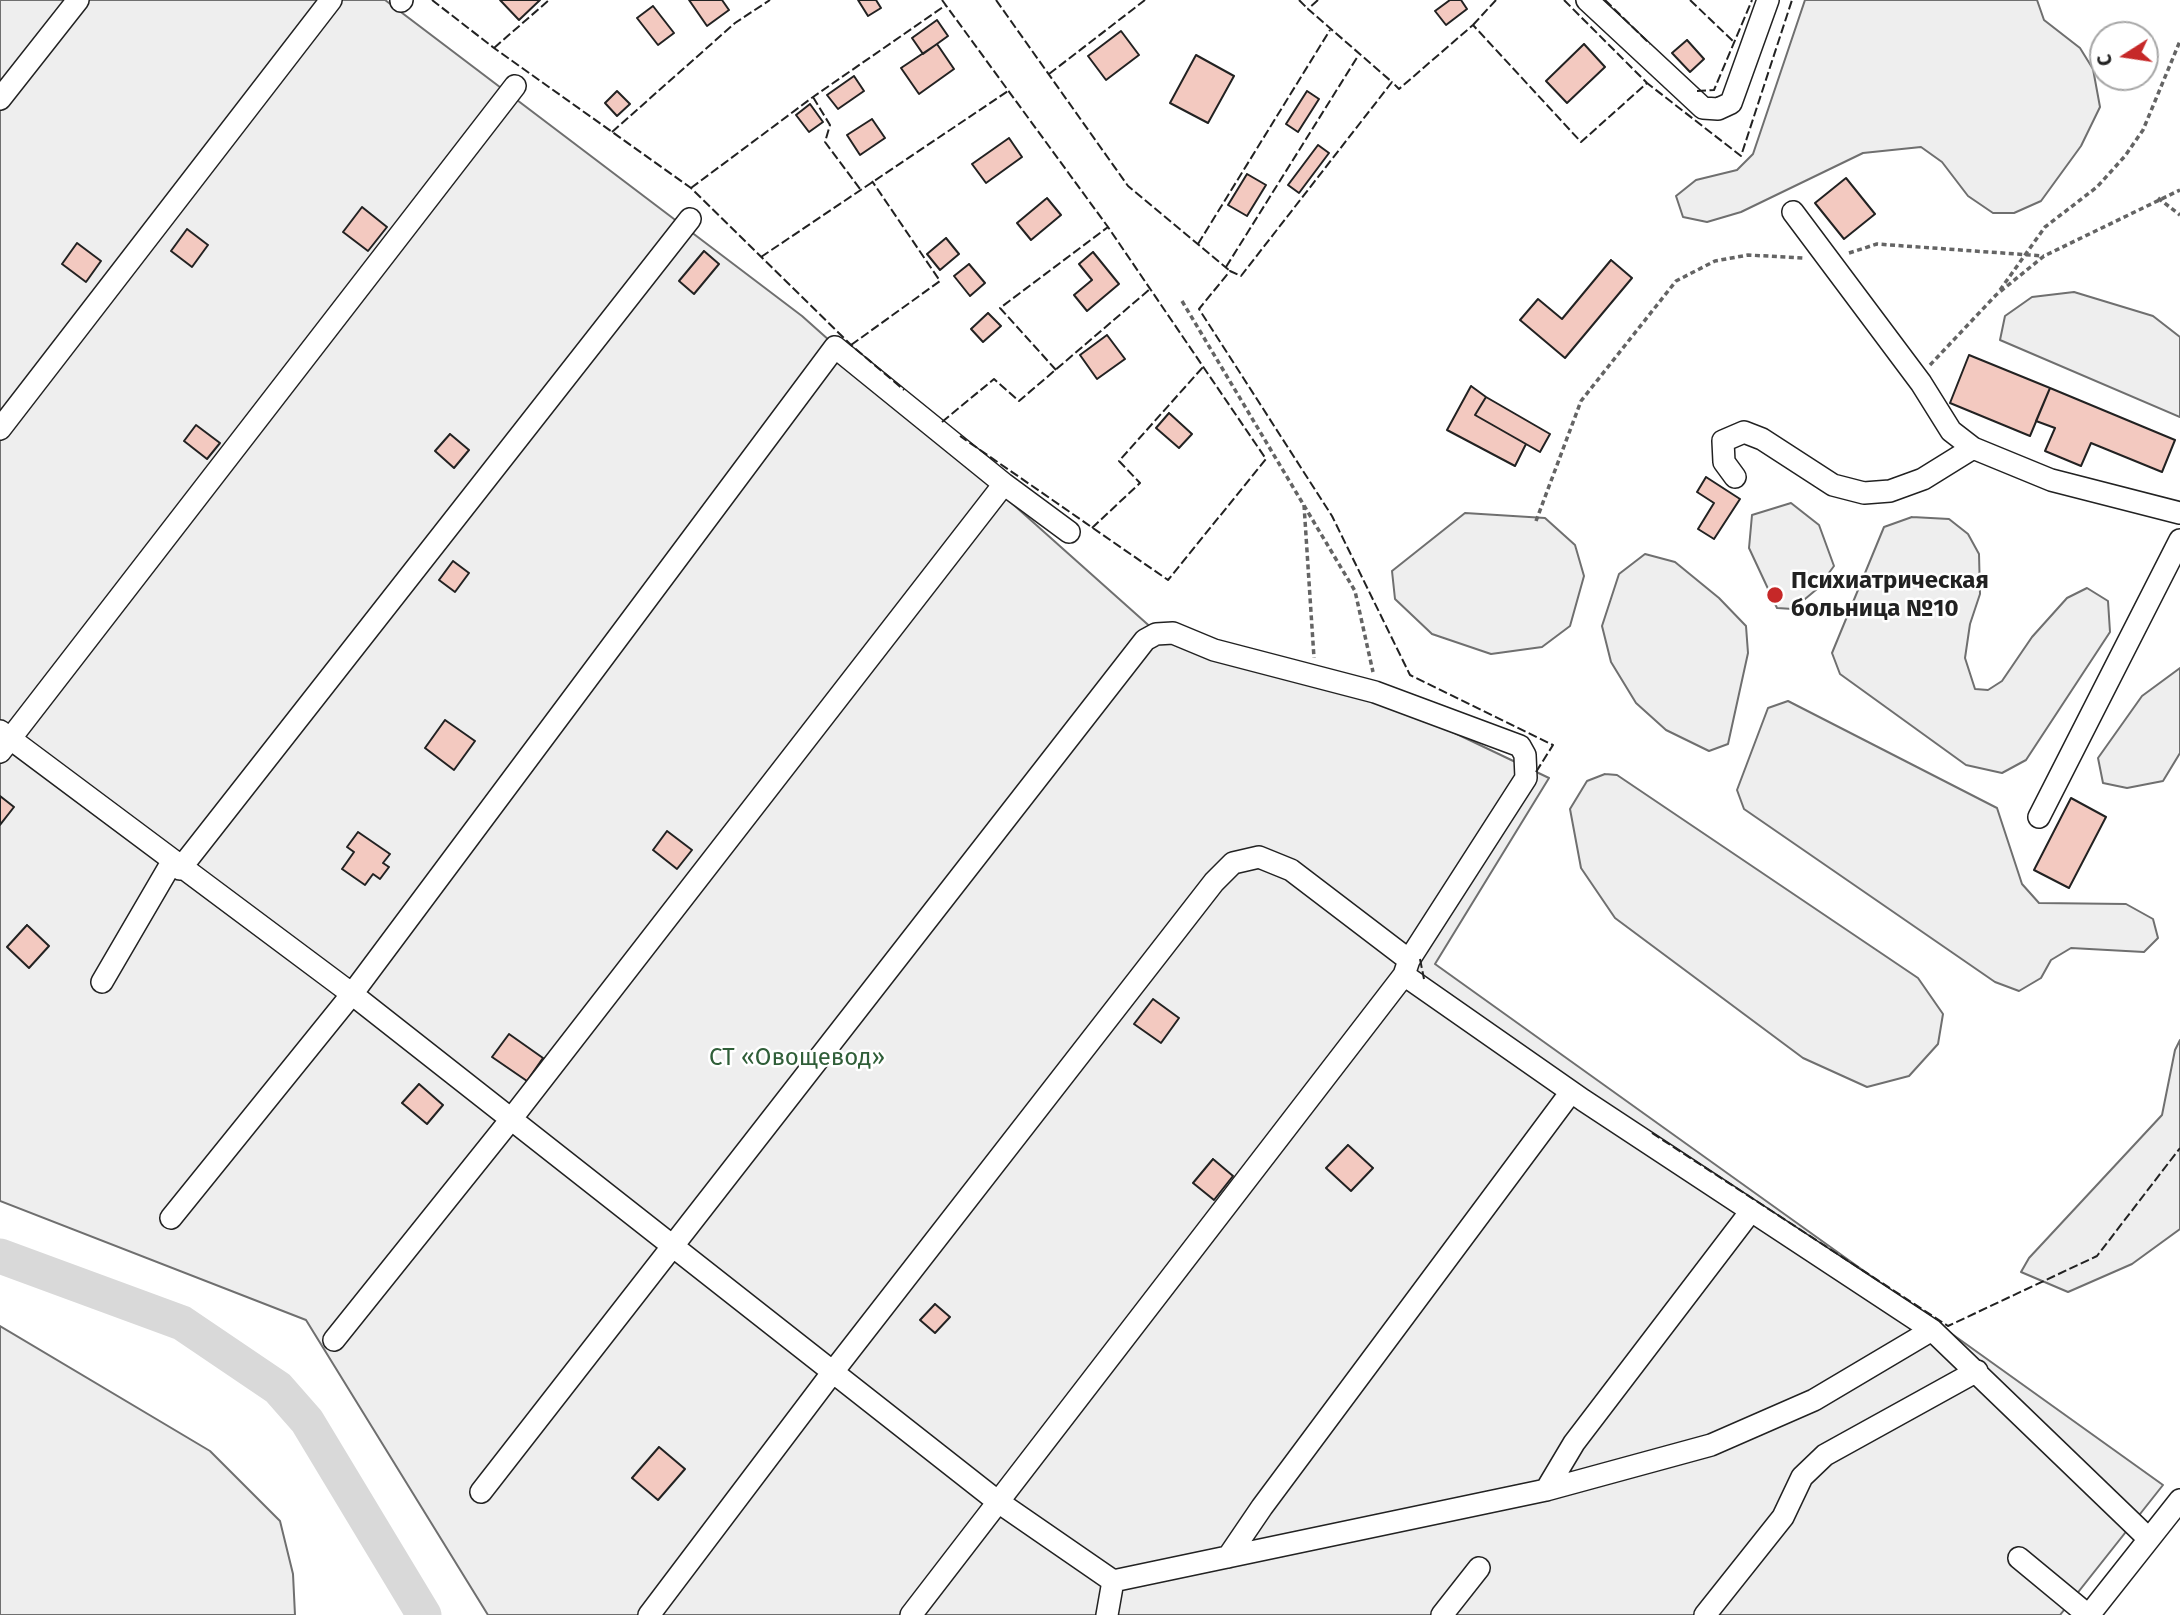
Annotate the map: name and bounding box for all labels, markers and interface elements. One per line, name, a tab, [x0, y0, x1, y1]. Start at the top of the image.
north arrow	[2089, 21, 2159, 91]
text: С	[2093, 52, 2117, 68]
place label: Психиатрическая больница №10	[1791, 567, 1989, 623]
marker: Психиатрическая больница №10	[1765, 585, 1785, 605]
park label: СТ «Овощевод»	[709, 1044, 885, 1072]

